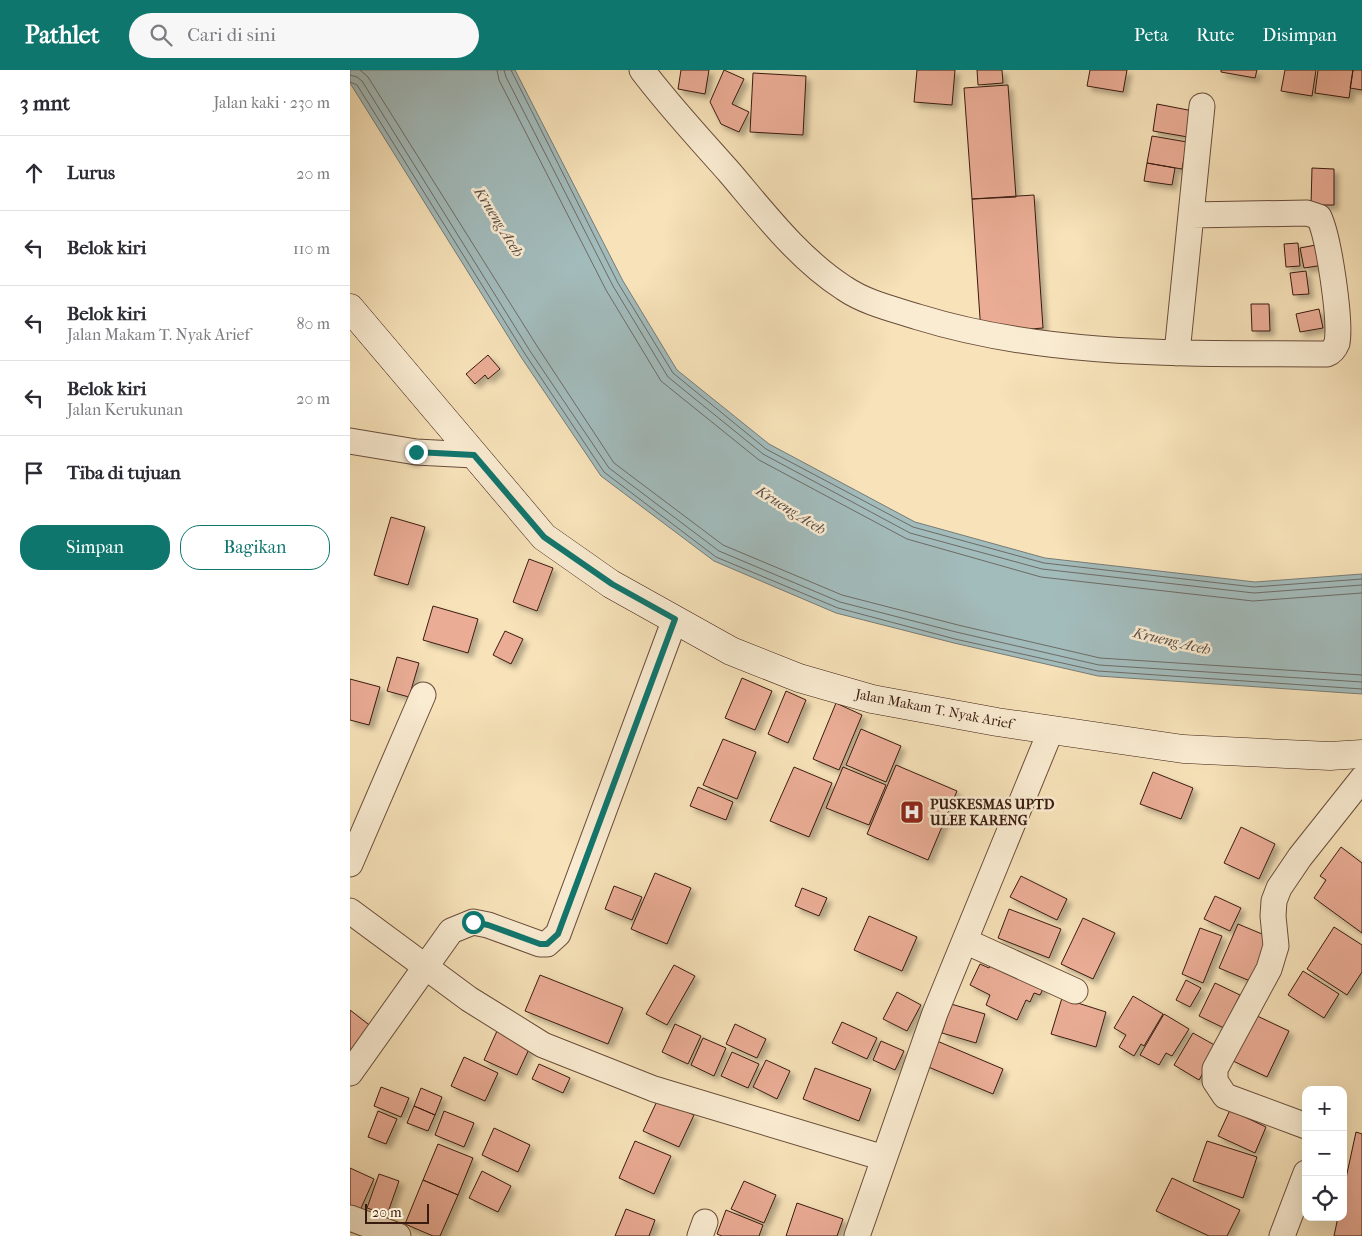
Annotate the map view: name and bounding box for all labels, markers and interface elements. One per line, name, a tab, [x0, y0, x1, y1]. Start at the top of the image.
search box	[129, 13, 479, 58]
text: Pathlet	[25, 21, 99, 49]
icon: search	[147, 21, 175, 49]
text: Cari di sini	[187, 24, 276, 46]
text: Peta	[1134, 25, 1168, 46]
text: Rute	[1196, 25, 1234, 46]
text: Disimpan	[1262, 25, 1337, 46]
text: 3 mnt	[20, 91, 70, 115]
text: Jalan kaki · 230 m	[213, 93, 330, 112]
icon: ahead	[20, 159, 48, 187]
text: Lurus	[67, 162, 115, 184]
text: 20 m	[296, 164, 330, 183]
water label: Krueng Aceh	[470, 183, 528, 260]
icon: left	[20, 234, 48, 262]
text: Belok kiri	[67, 237, 146, 259]
text: 110 m	[293, 239, 330, 258]
text: Belok kiri	[67, 303, 146, 325]
icon: left	[20, 309, 48, 337]
text: 80 m	[296, 314, 330, 333]
text: Jalan Makam T. Nyak Arief	[67, 325, 250, 344]
text: Belok kiri	[67, 378, 146, 400]
icon: left	[20, 384, 48, 412]
text: 20 m	[296, 389, 330, 408]
text: Jalan Kerukunan	[67, 400, 183, 419]
route end	[405, 441, 428, 464]
icon: arrive	[20, 459, 48, 487]
text: Tiba di tujuan	[67, 462, 181, 484]
water label: Krueng Aceh	[752, 481, 829, 539]
button: Simpan	[20, 525, 170, 570]
button: Bagikan	[180, 525, 330, 570]
water label: Krueng Aceh	[1131, 623, 1213, 659]
street label: Jalan Makam T. Nyak Arief	[853, 685, 1017, 733]
place label: PUSKESMAS UPTD ULEE KARENG	[929, 796, 1055, 829]
hospital icon: PUSKESMAS UPTD ULEE KARENG	[899, 799, 925, 825]
route start	[462, 911, 485, 934]
map controls	[1302, 1086, 1347, 1221]
button: +	[1302, 1086, 1347, 1131]
button: −	[1302, 1131, 1347, 1176]
button: locate	[1302, 1176, 1347, 1221]
scale bar	[365, 1201, 429, 1224]
text: 20 m	[372, 1204, 402, 1221]

